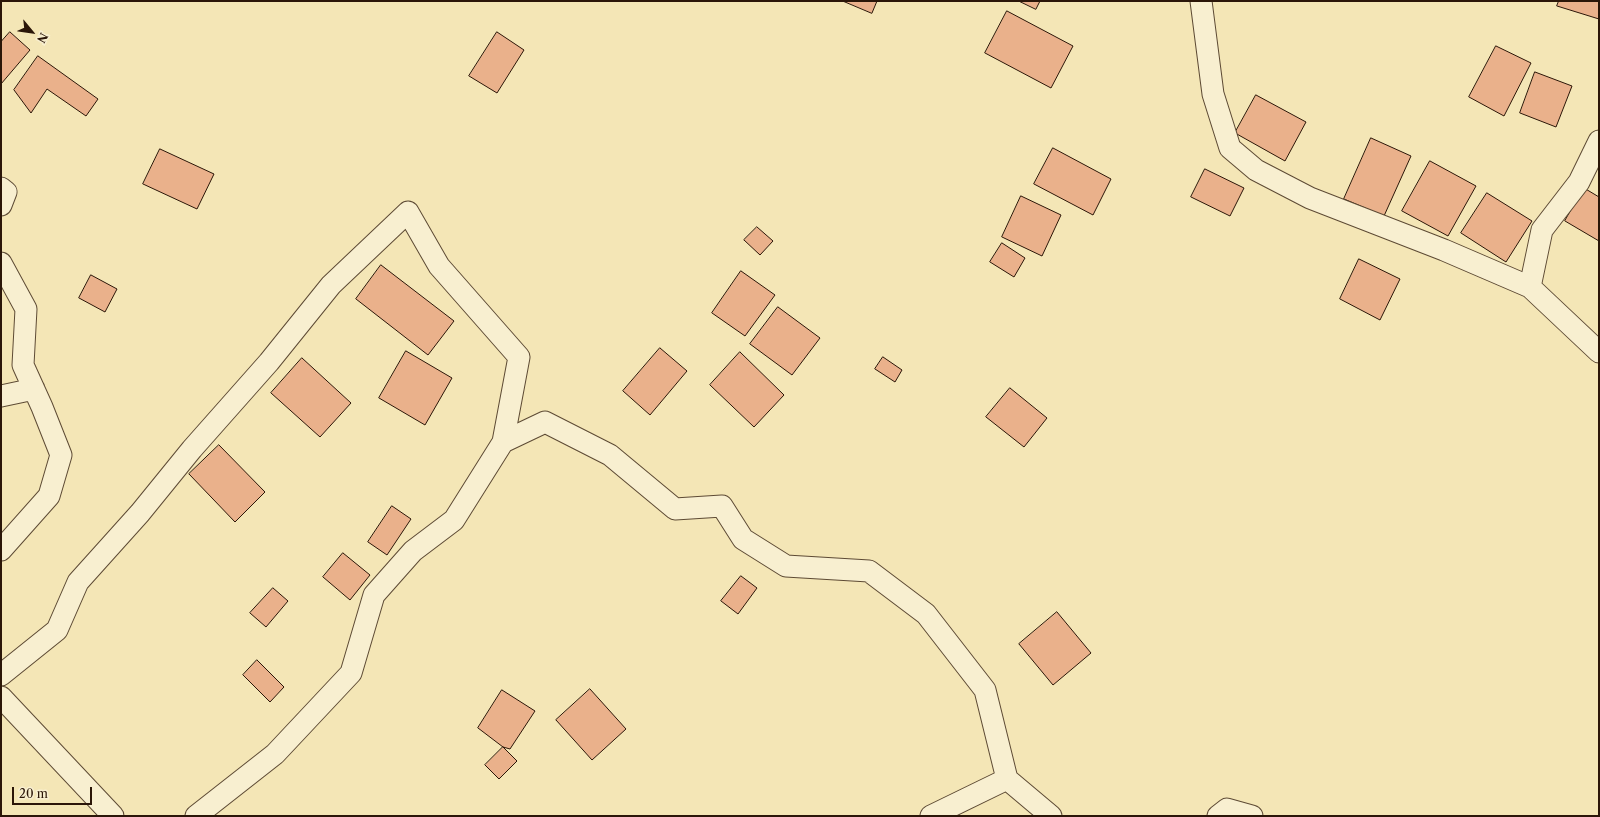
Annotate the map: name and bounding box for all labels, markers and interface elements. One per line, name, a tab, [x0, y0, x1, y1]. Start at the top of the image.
north arrow	[12, 12, 52, 52]
text: N	[34, 30, 51, 45]
scale bar	[14, 779, 94, 805]
text: 20 m	[19, 786, 48, 801]

